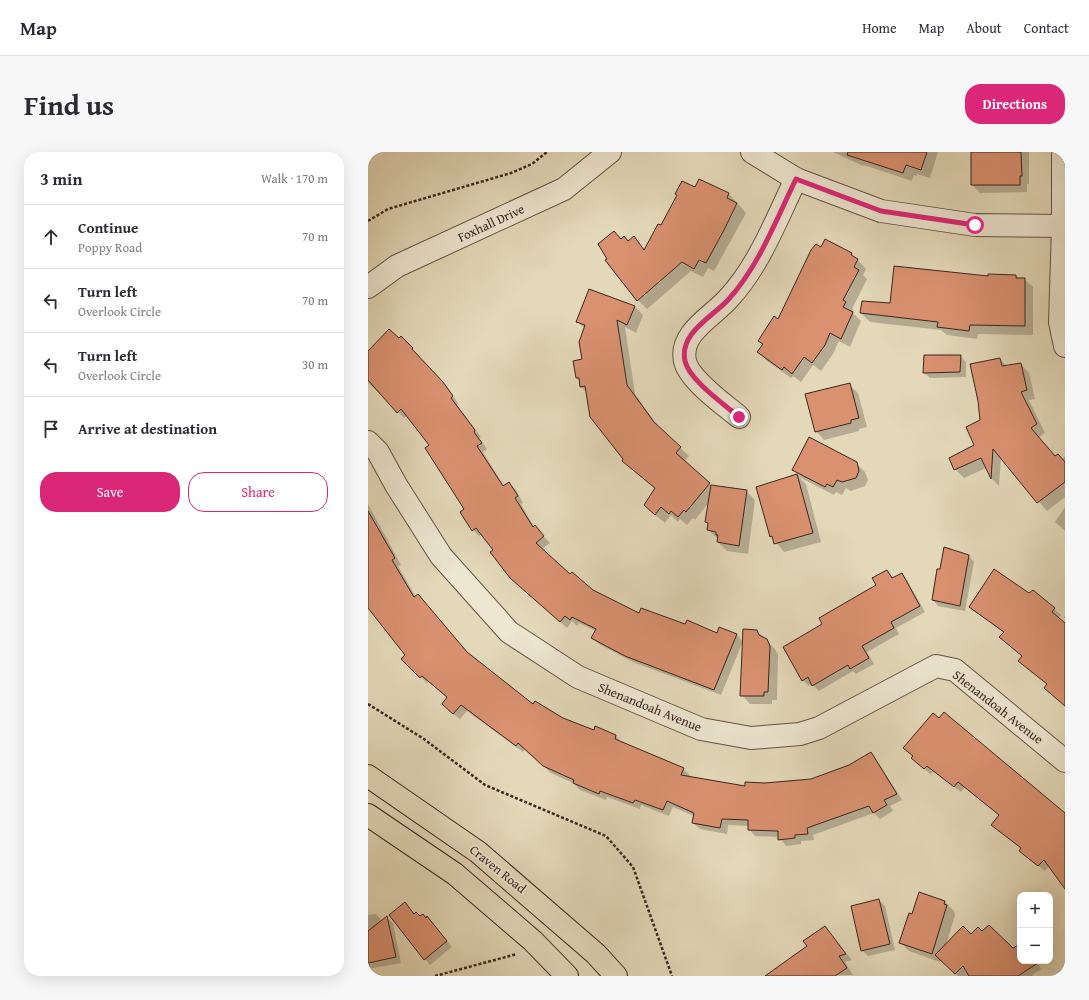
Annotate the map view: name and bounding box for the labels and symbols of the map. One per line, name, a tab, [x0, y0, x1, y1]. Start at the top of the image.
street label: Foxhall Drive	[455, 199, 527, 247]
route start	[966, 216, 984, 234]
route end	[730, 408, 748, 426]
street label: Shenandoah Avenue	[949, 666, 1047, 748]
street label: Shenandoah Avenue	[595, 678, 705, 736]
street label: Craven Road	[466, 840, 530, 898]

